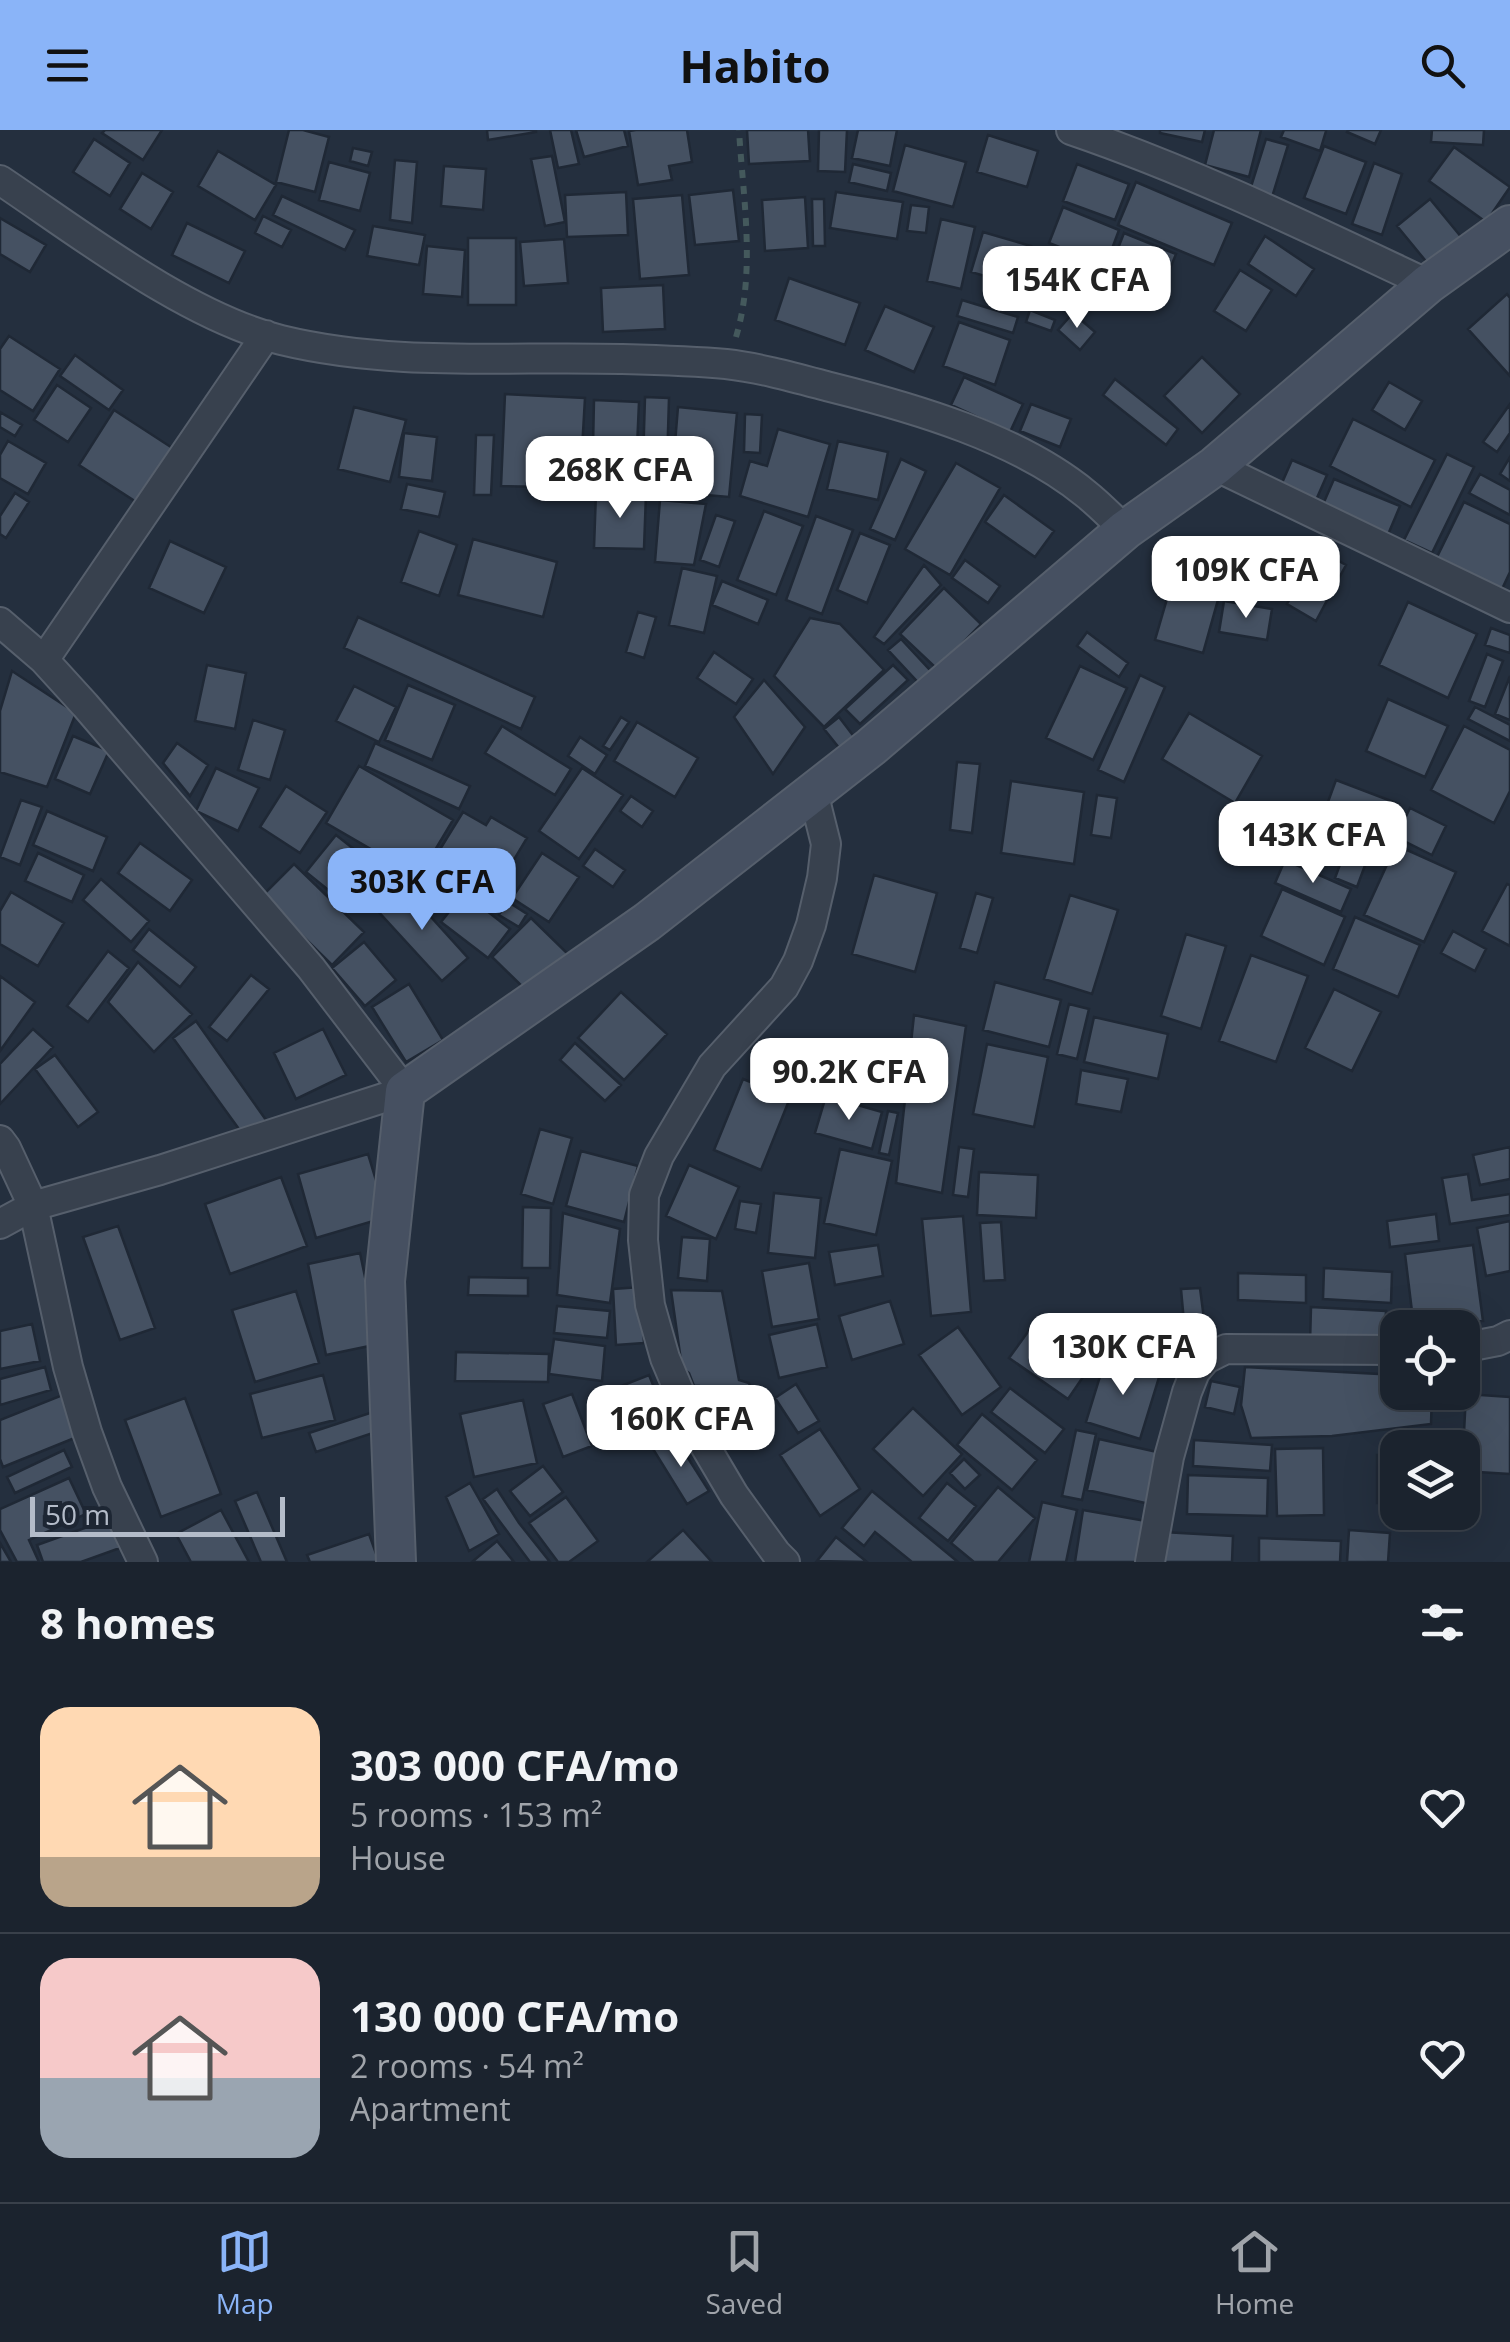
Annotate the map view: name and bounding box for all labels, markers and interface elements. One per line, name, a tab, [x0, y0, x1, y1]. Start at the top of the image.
text: Habito	[679, 35, 831, 96]
icon: menu	[40, 38, 95, 93]
icon: search	[1415, 38, 1470, 93]
pin: 154K CFA	[974, 246, 1180, 331]
text: 154K CFA	[1005, 257, 1149, 300]
pin: 268K CFA	[517, 436, 723, 521]
text: 268K CFA	[548, 447, 692, 490]
pin: 109K CFA	[1143, 536, 1349, 621]
text: 109K CFA	[1174, 547, 1318, 590]
pin: 143K CFA	[1210, 801, 1416, 886]
text: 143K CFA	[1241, 812, 1385, 855]
pin: 303K CFA	[319, 848, 525, 933]
text: 303K CFA	[350, 859, 494, 902]
pin: 90.2K CFA	[735, 1038, 963, 1123]
text: 90.2K CFA	[772, 1049, 926, 1092]
map controls	[1380, 1310, 1480, 1530]
button: locate	[1380, 1310, 1480, 1410]
pin: 130K CFA	[1020, 1313, 1226, 1398]
text: 130K CFA	[1051, 1324, 1195, 1367]
pin: 160K CFA	[578, 1385, 784, 1470]
text: 160K CFA	[609, 1396, 753, 1439]
button: layers	[1380, 1430, 1480, 1530]
scale bar	[30, 1492, 285, 1536]
text: 50 m	[45, 1495, 110, 1533]
text: 8 homes	[40, 1594, 215, 1651]
icon: filters	[1415, 1595, 1470, 1650]
text: 303 000 CFA/mo	[350, 1736, 679, 1793]
icon: home	[120, 1747, 240, 1867]
icon: heart	[1415, 1780, 1470, 1835]
text: 5 rooms · 153 m²	[350, 1793, 602, 1836]
text: House	[350, 1836, 446, 1879]
text: 130 000 CFA/mo	[350, 1987, 679, 2044]
icon: home	[120, 1998, 240, 2118]
icon: heart	[1415, 2031, 1470, 2086]
text: 2 rooms · 54 m²	[350, 2044, 584, 2087]
text: Apartment	[350, 2087, 511, 2130]
tab: Map	[216, 2224, 274, 2322]
tab: Saved	[705, 2224, 783, 2322]
tab: Home	[1215, 2224, 1294, 2322]

